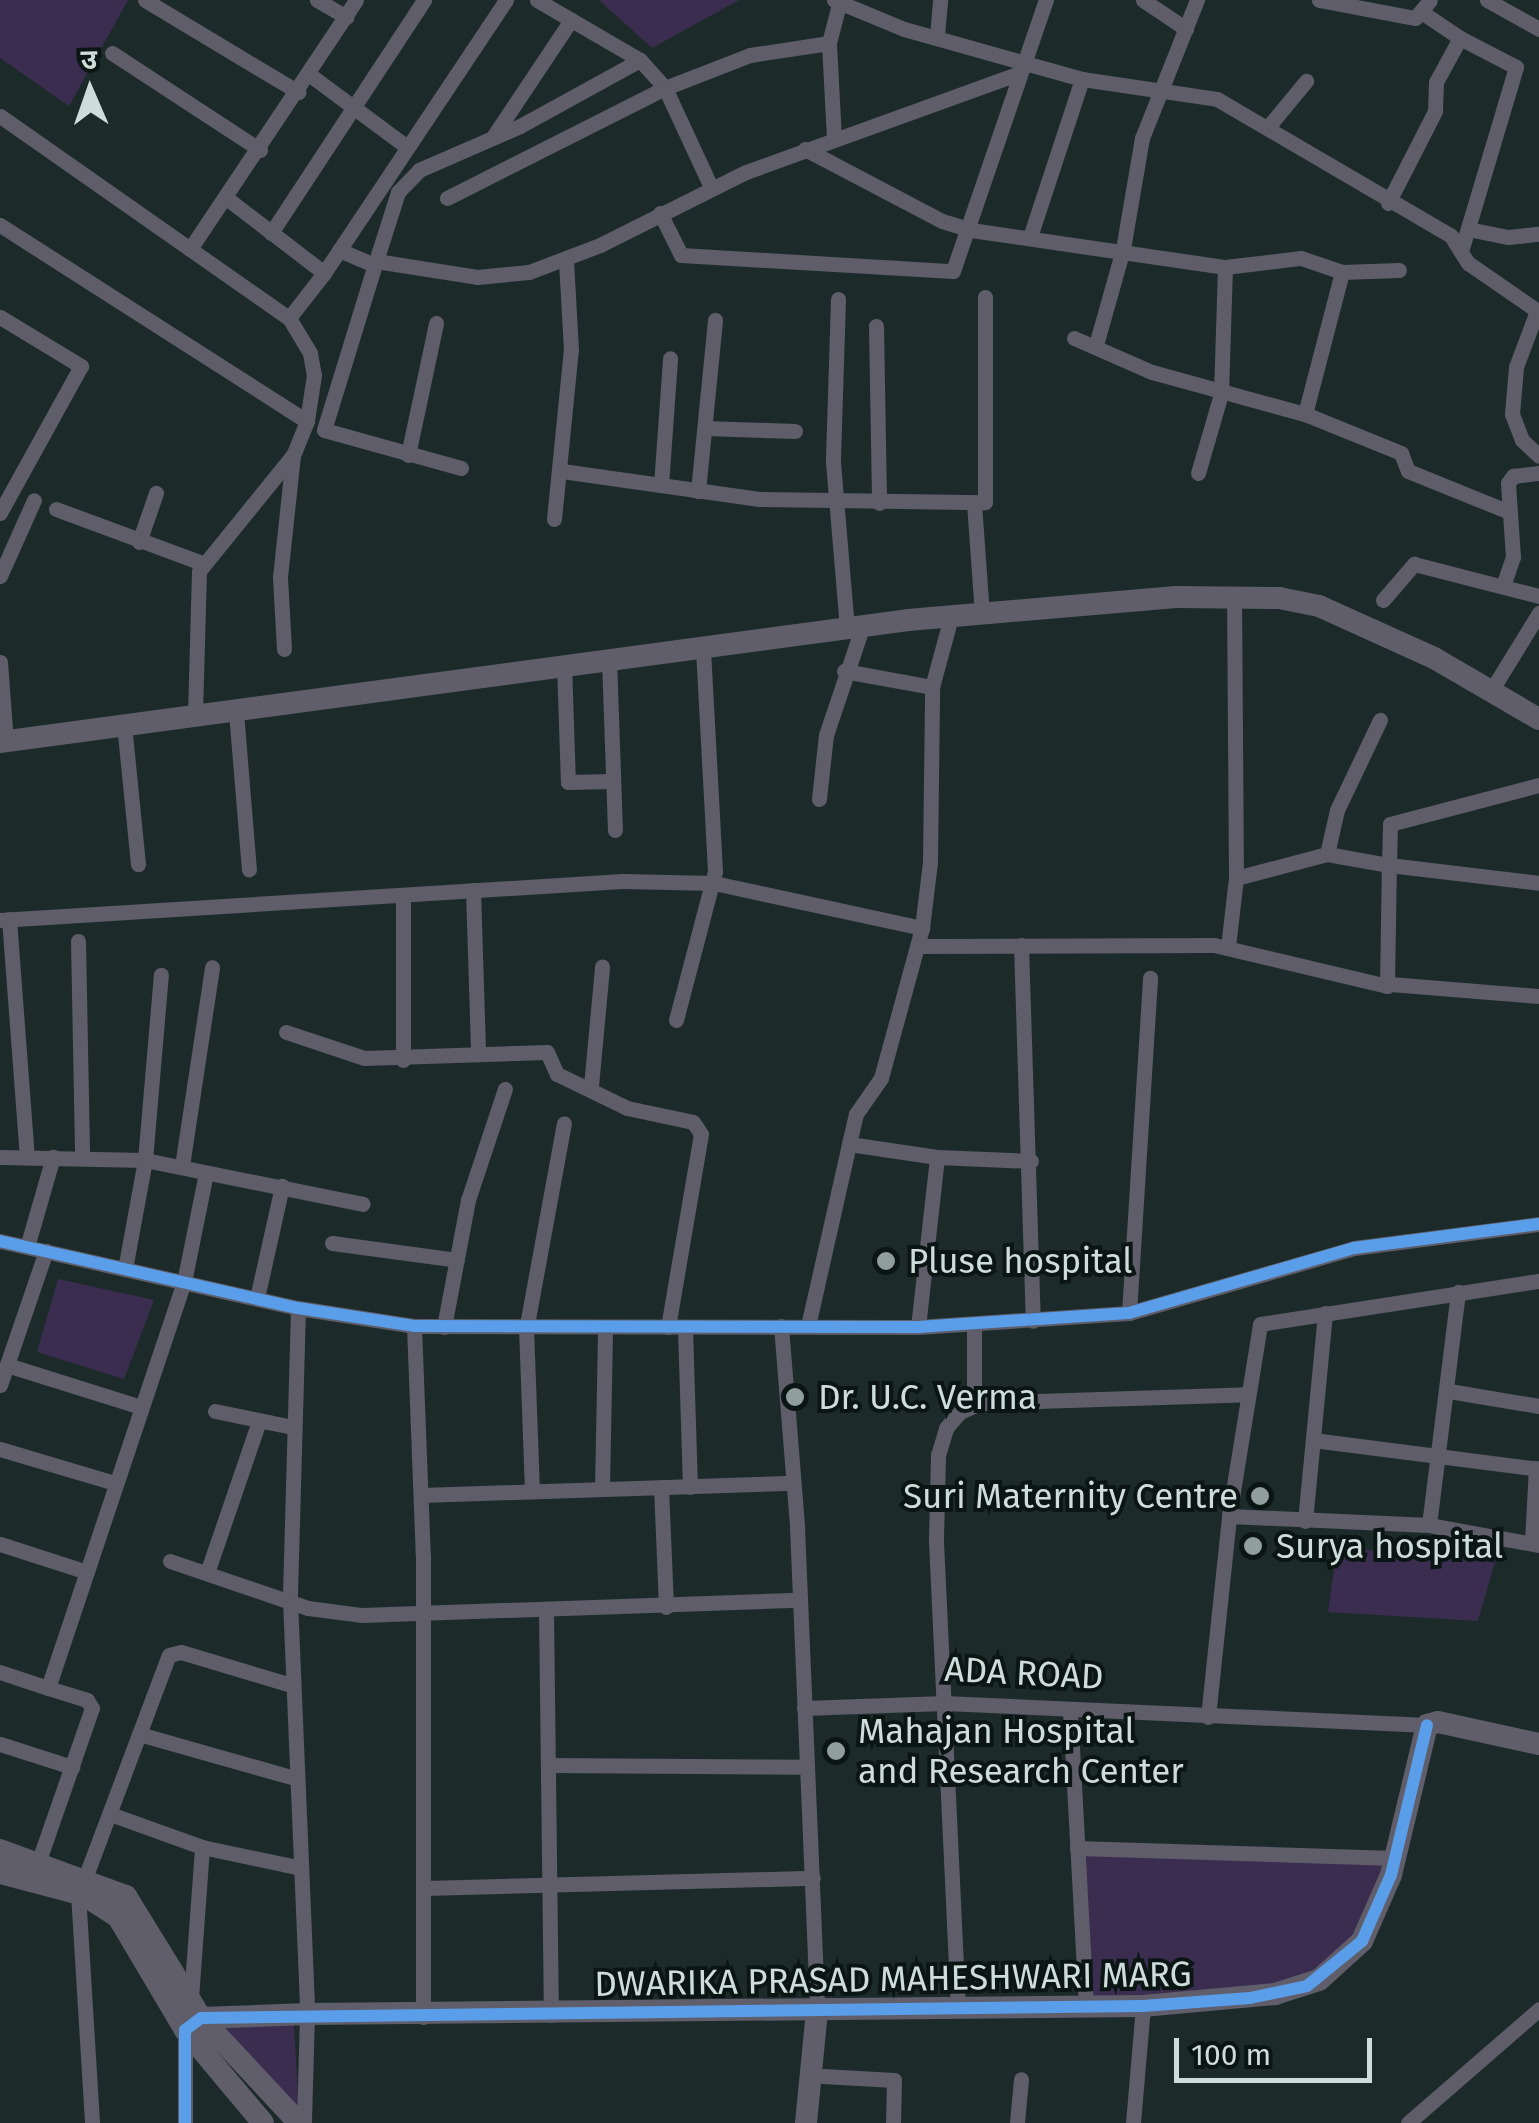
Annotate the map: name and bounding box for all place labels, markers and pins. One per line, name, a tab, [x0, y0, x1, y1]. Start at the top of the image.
place label: Pluse hospital	[908, 1240, 1133, 1282]
marker: Pluse hospital	[873, 1248, 899, 1274]
place label: Dr. U.C. Verma	[818, 1376, 1037, 1418]
marker: Dr. U.C. Verma	[782, 1384, 808, 1410]
place label: Suri Maternity Centre	[903, 1475, 1238, 1517]
marker: Suri Maternity Centre	[1247, 1483, 1273, 1509]
place label: Surya hospital	[1276, 1525, 1503, 1567]
marker: Surya hospital	[1240, 1533, 1266, 1559]
place label: Mahajan Hospital and Research Center	[858, 1710, 1184, 1792]
marker: Mahajan Hospital and Research Center	[823, 1738, 849, 1764]

